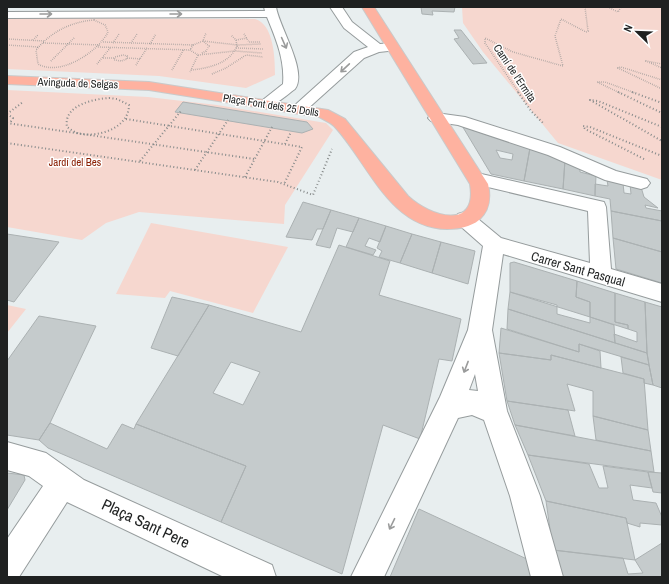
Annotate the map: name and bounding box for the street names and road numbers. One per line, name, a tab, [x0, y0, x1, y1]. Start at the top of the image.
street label: Camí de l'Ermita	[490, 41, 540, 105]
street label: Avinguda de Selgas	[36, 75, 119, 91]
street label: Plaça Font dels 25 Dolls	[222, 91, 320, 120]
street label: Carrer Sant Pasqual	[529, 248, 627, 290]
street label: Plaça Sant Pere	[98, 493, 194, 553]

